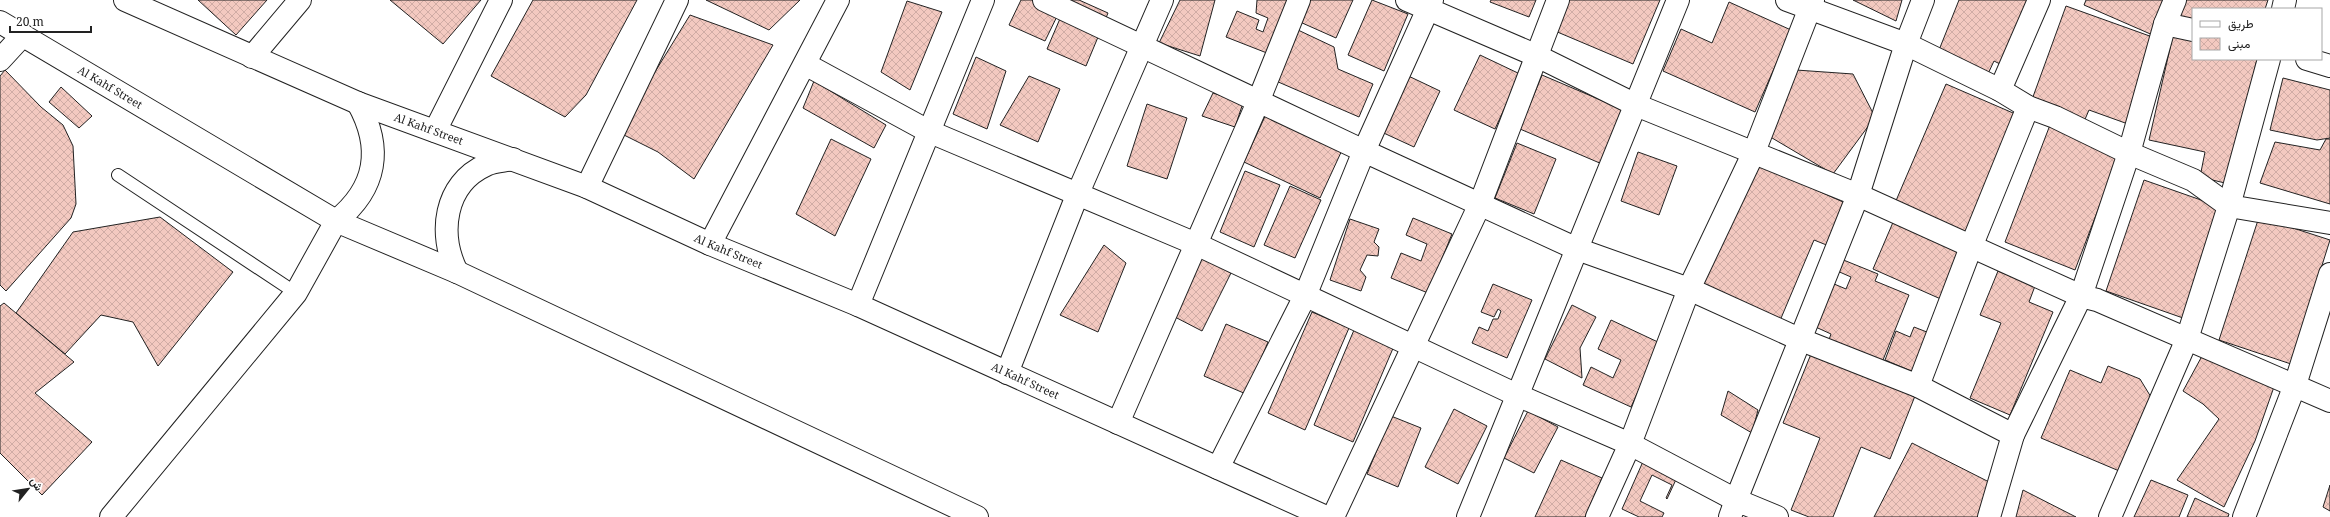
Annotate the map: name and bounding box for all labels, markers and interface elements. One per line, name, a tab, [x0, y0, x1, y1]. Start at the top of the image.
scale bar	[10, 8, 91, 34]
legend	[2192, 8, 2322, 60]
text: 20 m	[16, 13, 44, 30]
text: طريق	[2228, 15, 2254, 32]
text: مبنى	[2228, 35, 2250, 52]
street label: Al Kahf Street	[75, 62, 146, 112]
street label: Al Kahf Street	[392, 109, 466, 148]
street label: Al Kahf Street	[692, 230, 765, 272]
street label: Al Kahf Street	[989, 359, 1062, 402]
north arrow	[8, 469, 48, 509]
text: ش	[27, 474, 47, 493]

